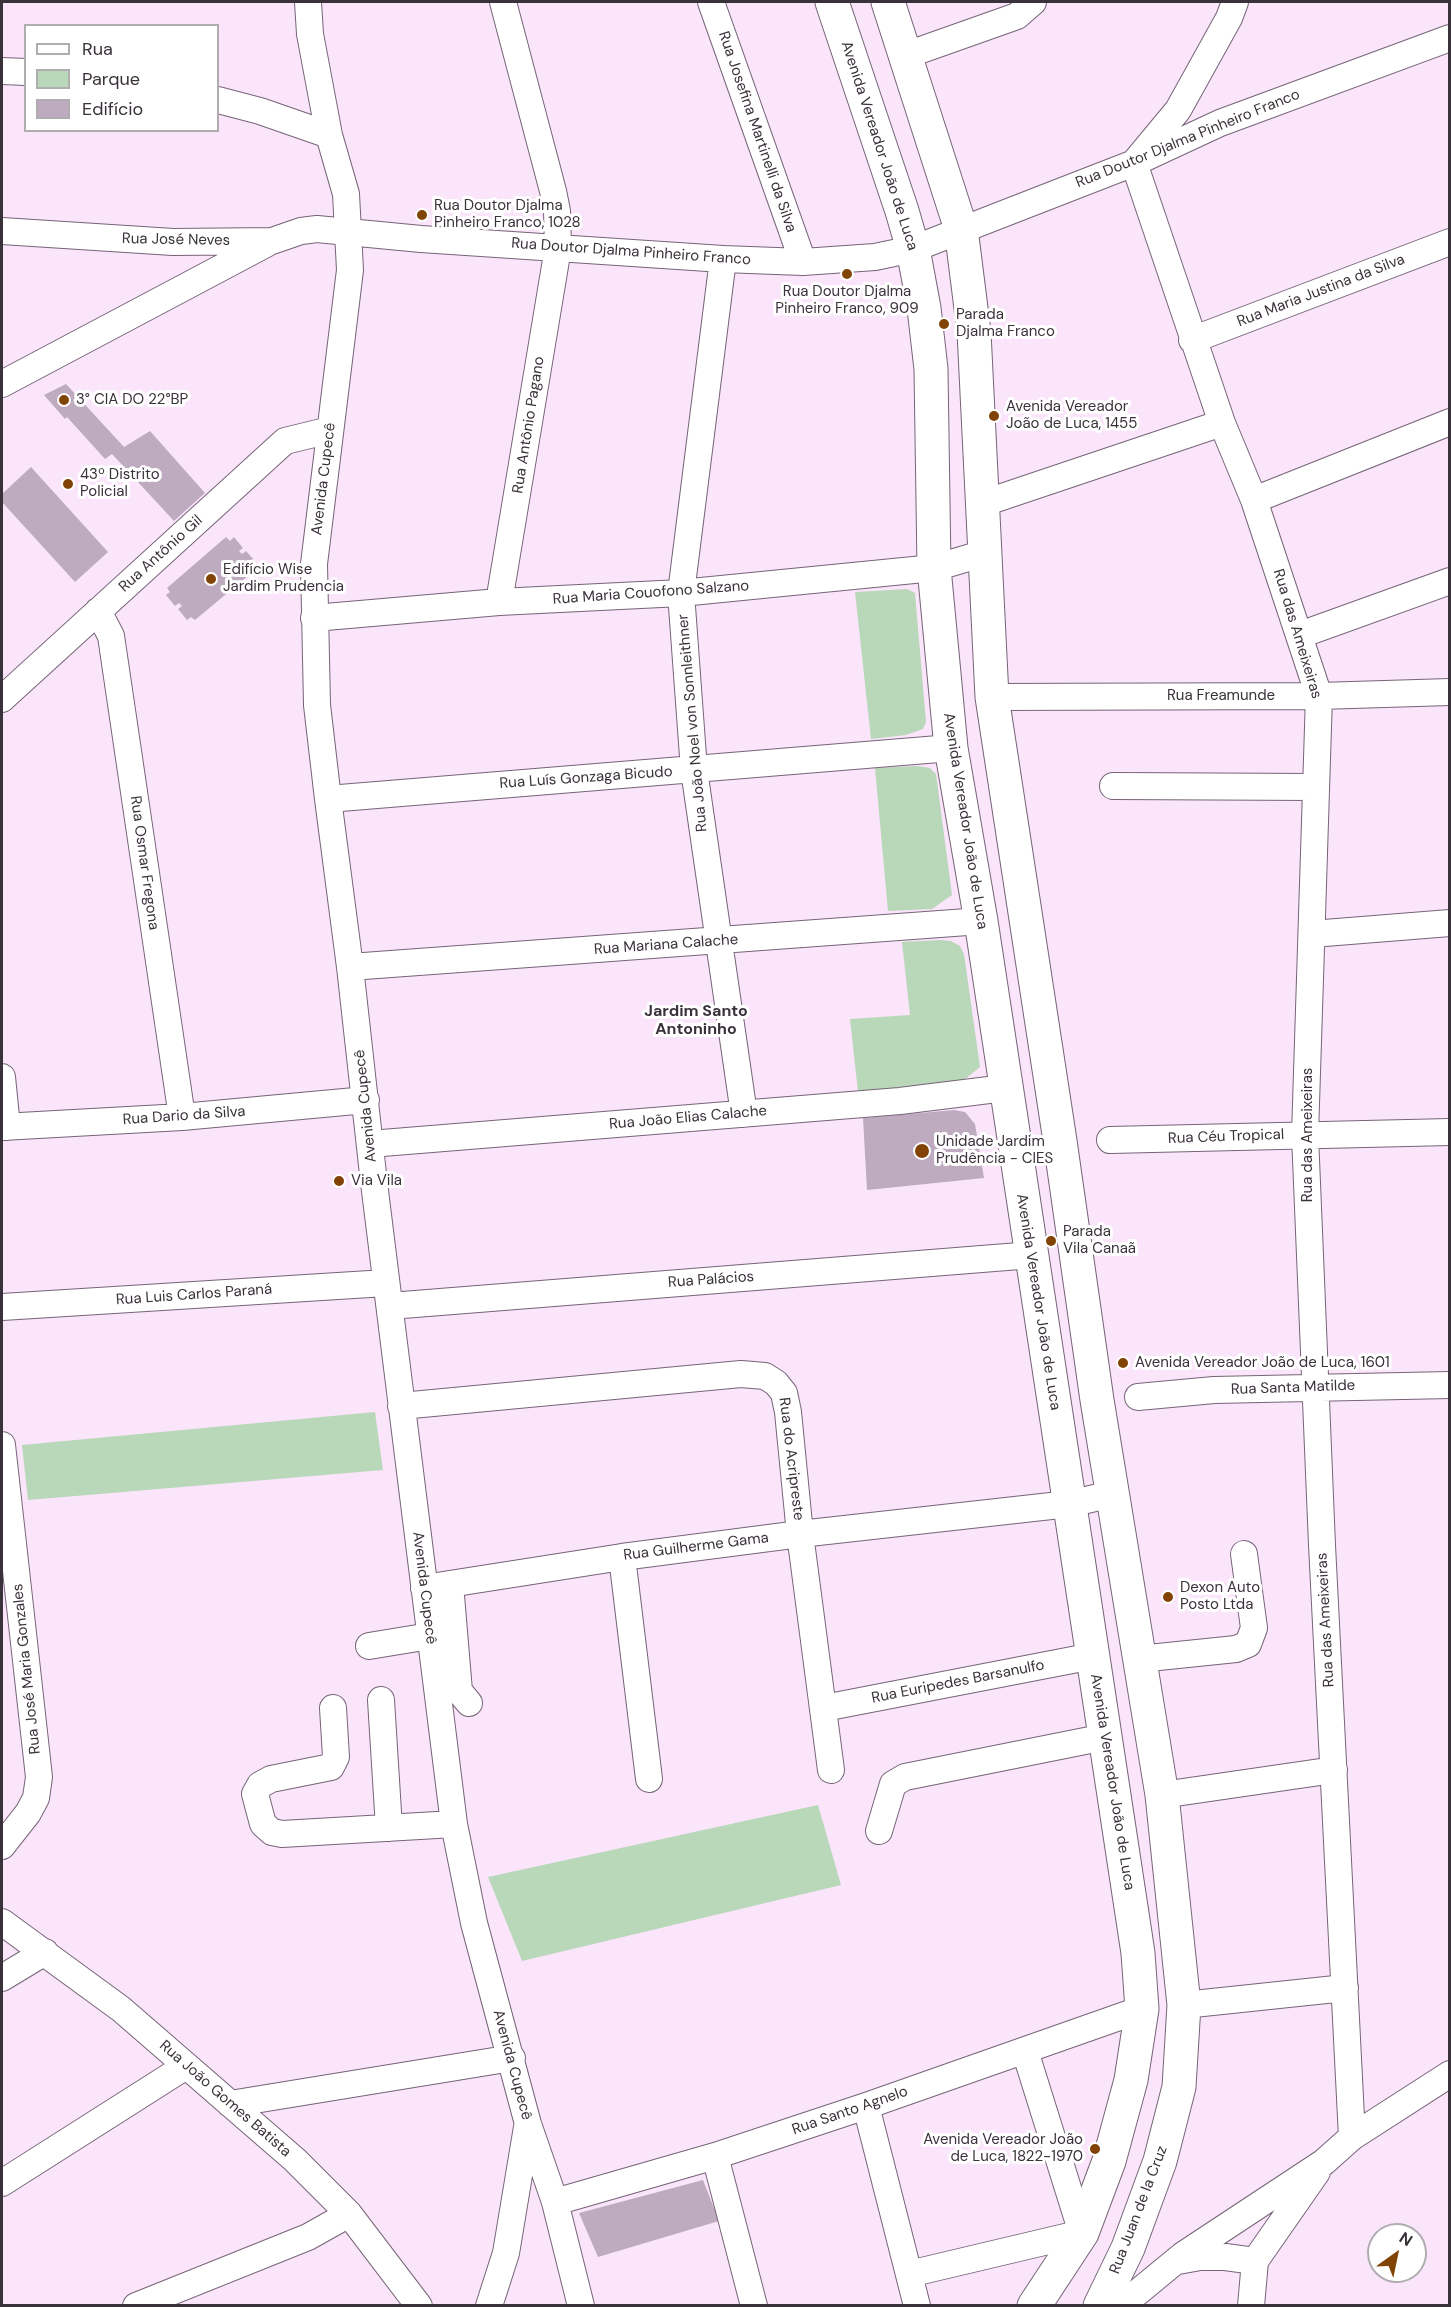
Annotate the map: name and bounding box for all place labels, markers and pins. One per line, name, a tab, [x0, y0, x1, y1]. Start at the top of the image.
place label: Rua Doutor Djalma Pinheiro Franco, 1028	[434, 197, 581, 232]
marker: Rua Doutor Djalma Pinheiro Franco, 1028	[415, 208, 429, 222]
marker: Rua Doutor Djalma Pinheiro Franco, 909	[840, 267, 854, 281]
place label: Rua Doutor Djalma Pinheiro Franco, 909	[775, 283, 919, 318]
place label: Parada Djalma Franco	[956, 306, 1055, 341]
marker: Parada Djalma Franco	[937, 317, 951, 331]
place label: 3° CIA DO 22°BP	[76, 391, 188, 409]
marker: 3° CIA DO 22°BP	[57, 393, 71, 407]
place label: Avenida Vereador João de Luca, 1455	[1006, 398, 1137, 433]
marker: Avenida Vereador João de Luca, 1455	[987, 409, 1001, 423]
place label: 43º Distrito Policial	[80, 466, 160, 501]
marker: 43º Distrito Policial	[61, 477, 75, 491]
place label: Edifício Wise Jardim Prudencia	[223, 561, 344, 596]
marker: Edifício Wise Jardim Prudencia	[204, 572, 218, 586]
place label: Unidade Jardim Prudência - CIES	[936, 1133, 1053, 1168]
marker: Unidade Jardim Prudência - CIES	[913, 1142, 931, 1160]
place label: Via Vila	[351, 1172, 402, 1190]
marker: Via Vila	[332, 1174, 346, 1188]
place label: Parada Vila Canaã	[1063, 1223, 1136, 1258]
marker: Parada Vila Canaã	[1044, 1234, 1058, 1248]
place label: Avenida Vereador João de Luca, 1601	[1135, 1354, 1390, 1372]
marker: Avenida Vereador João de Luca, 1601	[1116, 1356, 1130, 1370]
place label: Dexon Auto Posto Ltda	[1180, 1579, 1260, 1614]
marker: Dexon Auto Posto Ltda	[1161, 1590, 1175, 1604]
place label: Avenida Vereador João de Luca, 1822-1970	[923, 2131, 1083, 2166]
marker: Avenida Vereador João de Luca, 1822-1970	[1088, 2142, 1102, 2156]

